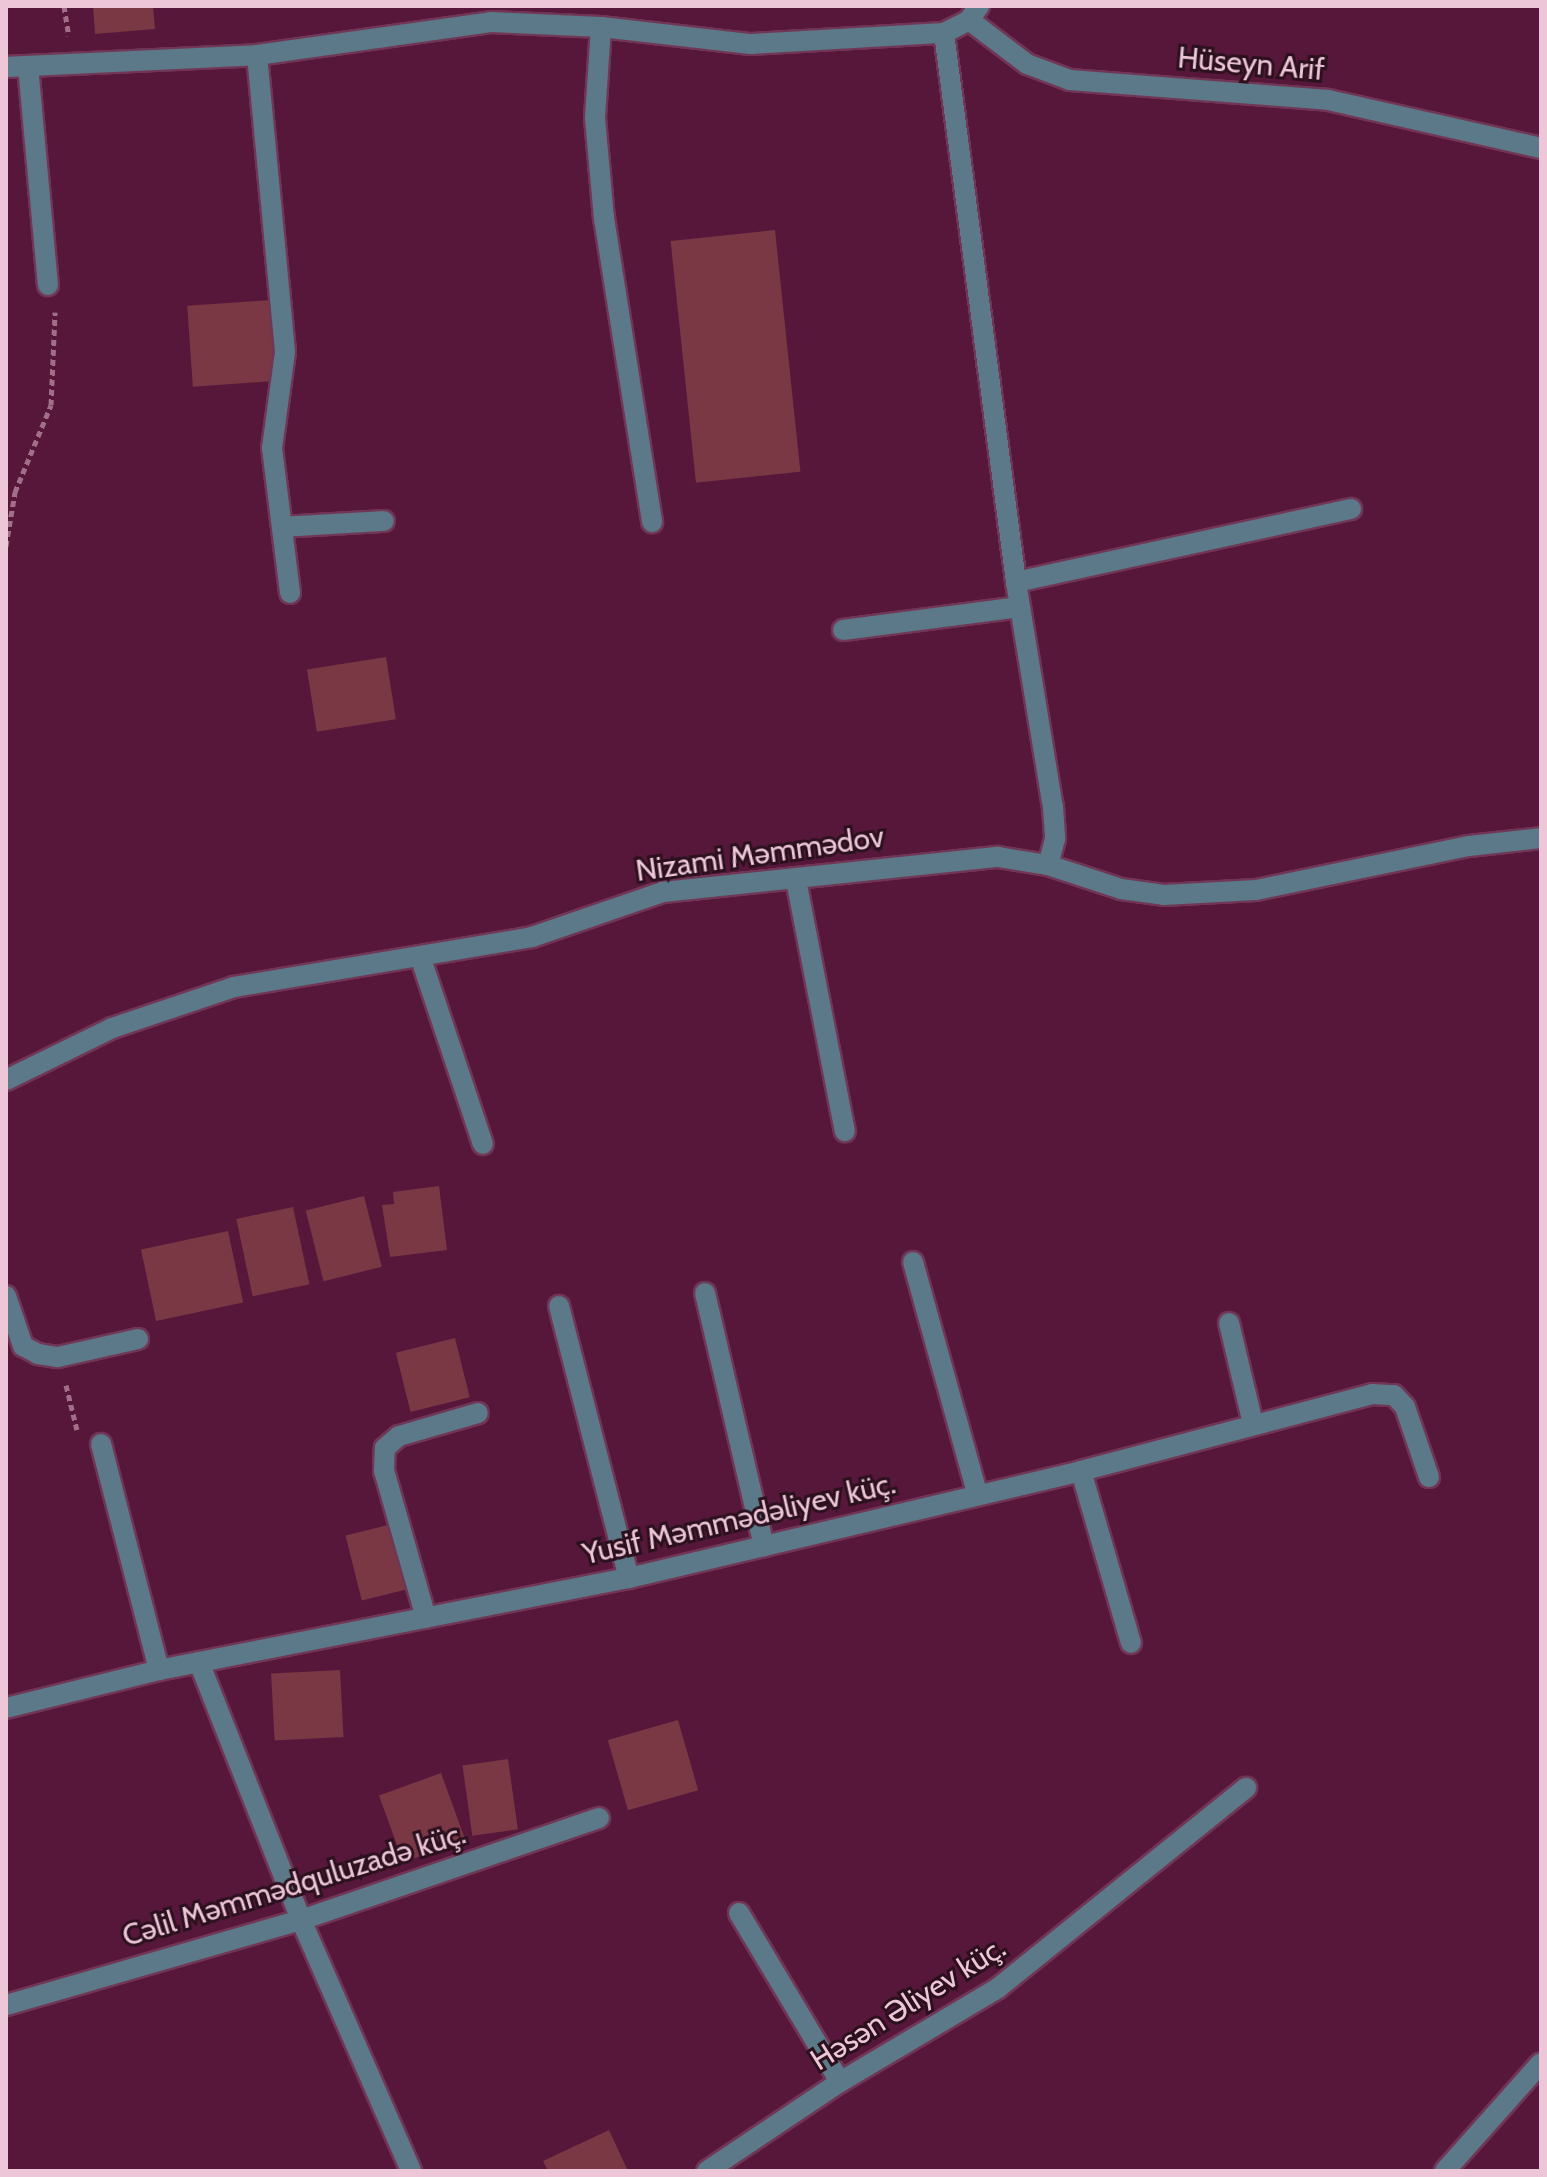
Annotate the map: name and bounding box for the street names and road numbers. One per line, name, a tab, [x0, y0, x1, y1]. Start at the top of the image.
street label: Hüseyn Arif	[1176, 40, 1326, 88]
street label: Nizami Məmmədov	[633, 819, 887, 889]
street label: Yusif Məmmədəliyev küç.	[579, 1465, 899, 1573]
street label: Cəlil Məmmədquluzadə küç.	[118, 1816, 470, 1954]
street label: Həsən Əliyev küç.	[804, 1930, 1012, 2078]

